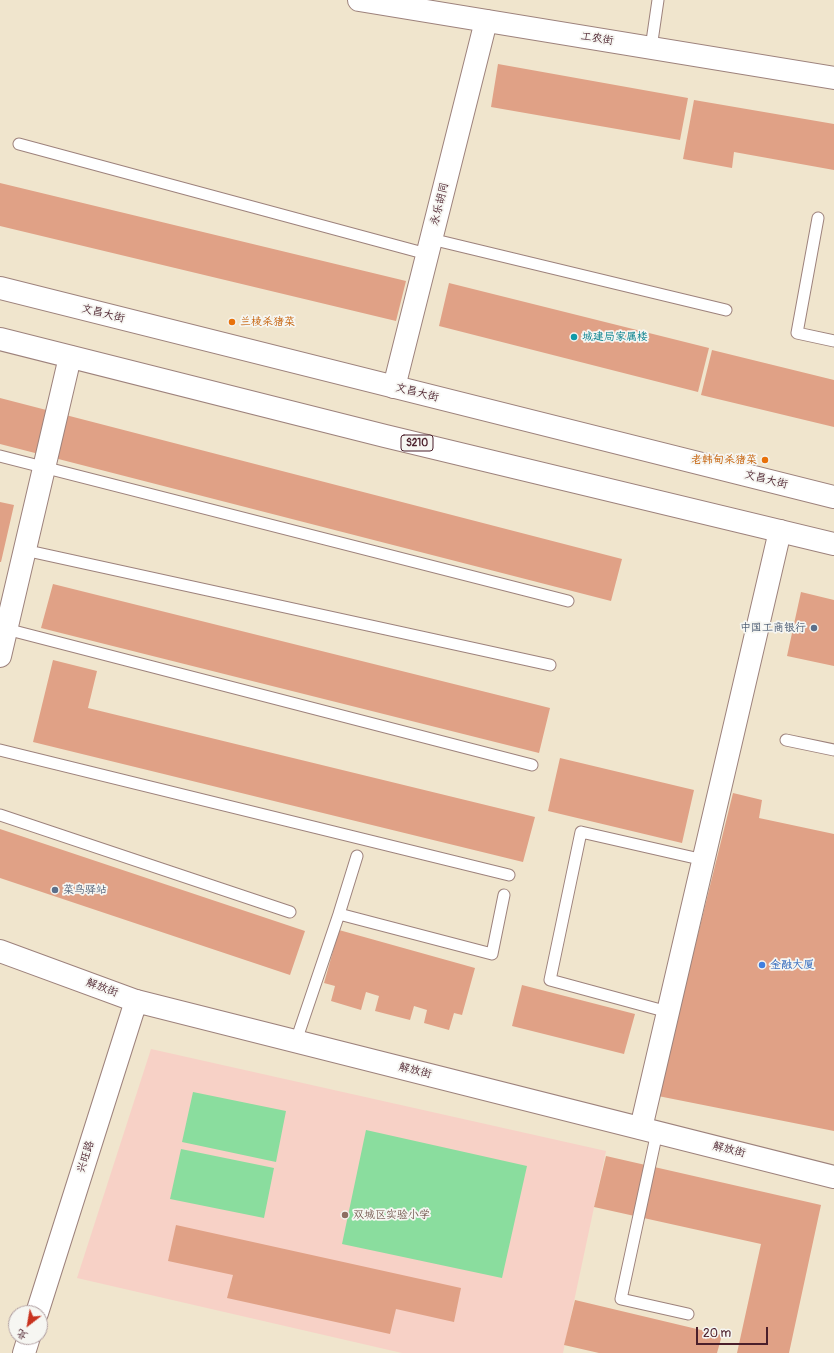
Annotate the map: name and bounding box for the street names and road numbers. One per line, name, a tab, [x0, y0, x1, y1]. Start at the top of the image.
street label: 工农街	[580, 30, 614, 48]
street label: 永乐胡同	[428, 181, 452, 227]
street label: 文昌大街	[80, 302, 126, 326]
street label: 文昌大街	[394, 381, 440, 405]
road number: S210	[401, 435, 433, 451]
street label: 文昌大街	[743, 468, 789, 492]
street label: 解放街	[84, 976, 120, 1000]
street label: 解放街	[397, 1061, 433, 1081]
street label: 兴旺路	[75, 1139, 97, 1175]
street label: 解放街	[711, 1140, 747, 1160]

